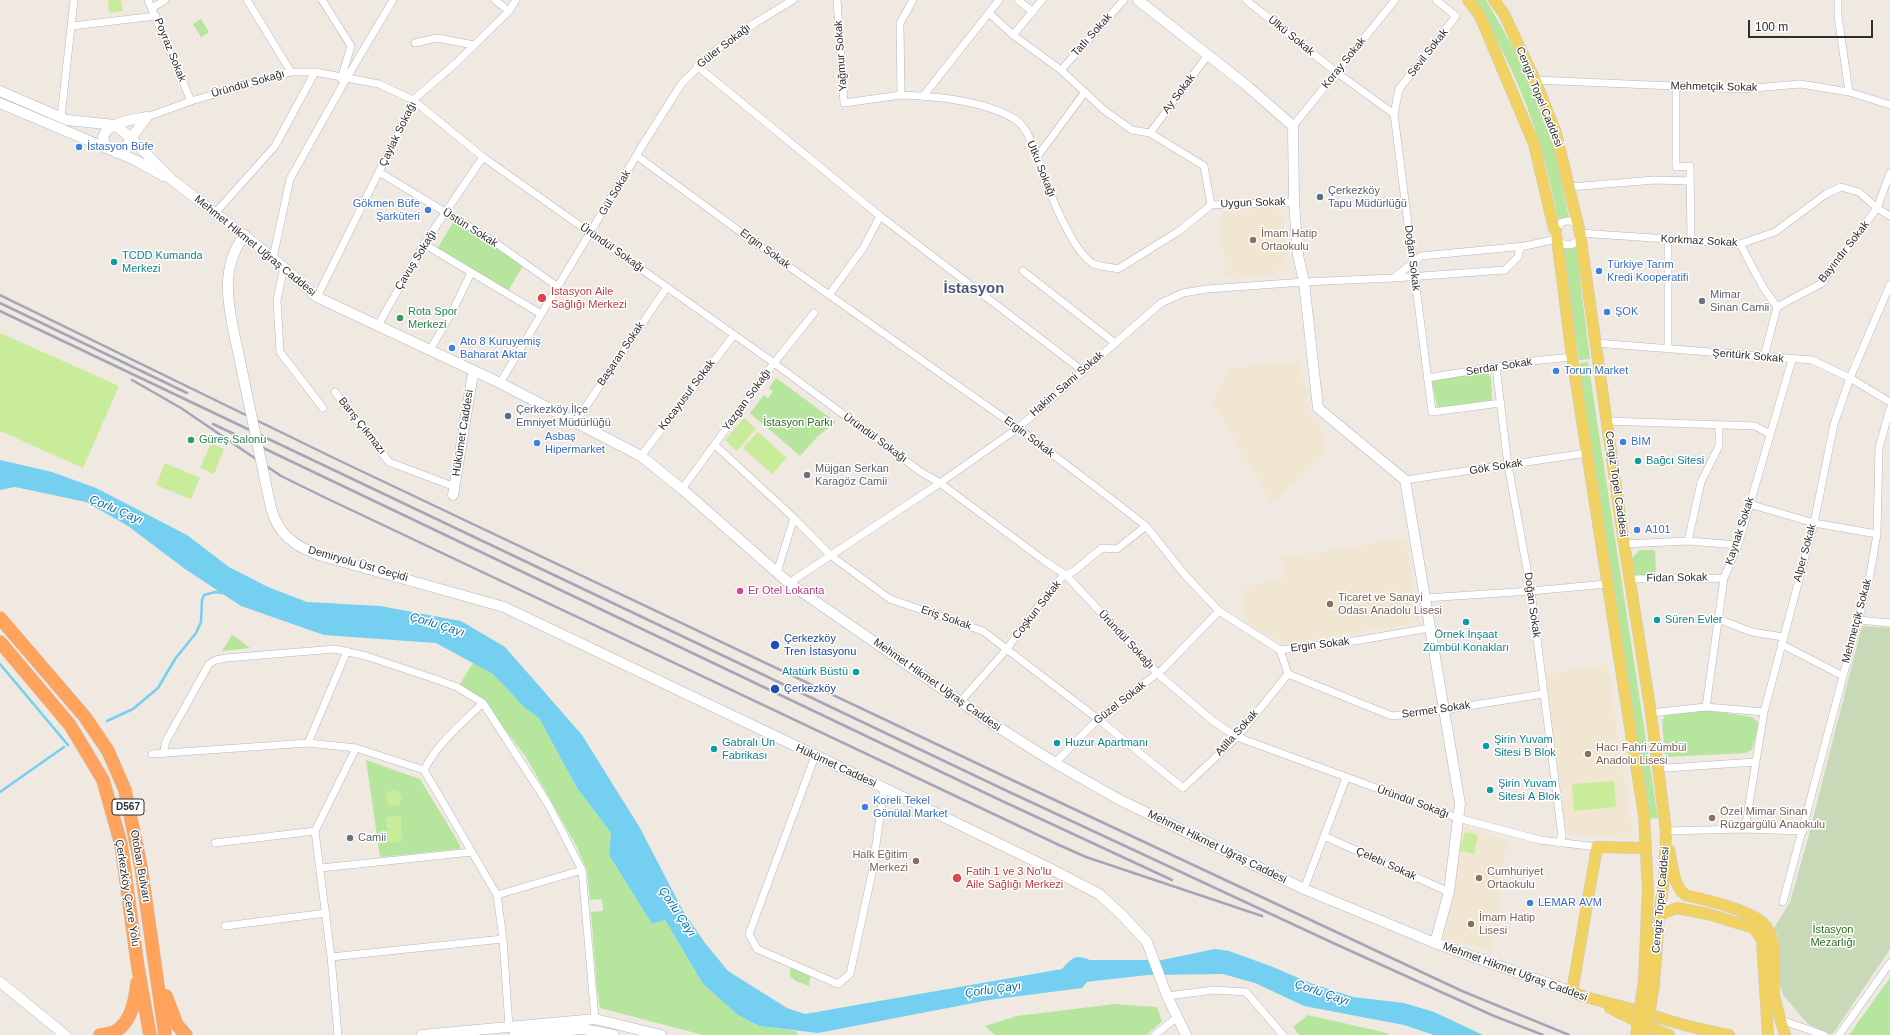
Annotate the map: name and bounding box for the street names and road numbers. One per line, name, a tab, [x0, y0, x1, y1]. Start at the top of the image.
street label: Tatlı Sokak	[1069, 11, 1115, 59]
street label: Ülkü Sokak	[1265, 13, 1317, 59]
street label: Poyraz Sokak	[151, 16, 189, 84]
street label: Yağmur Sokak	[832, 20, 850, 92]
street label: Güler Sokağı	[695, 21, 753, 71]
street label: Sevil Sokak	[1405, 26, 1451, 80]
street label: Koray Sokak	[1319, 35, 1369, 91]
street label: Cengiz Topel Caddesi	[1513, 45, 1565, 149]
street label: Üründül Sokağı	[210, 67, 286, 101]
street label: Ay Sokak	[1160, 72, 1198, 116]
street label: Mehmetçik Sokak	[1670, 80, 1758, 94]
street label: Çaylak Sokağı	[377, 99, 419, 169]
street label: Utku Sokağı	[1024, 139, 1058, 199]
street label: Gül Sokak	[596, 168, 634, 218]
street label: Mehmet Hikmet Uğraş Caddesi	[191, 193, 319, 299]
street label: Uygun Sokak	[1220, 195, 1286, 211]
street label: Üstün Sokak	[440, 206, 500, 250]
street label: Bayındır Sokak	[1816, 219, 1872, 285]
street label: Üründül Sokağı	[577, 221, 647, 275]
street label: Doğan Sokak	[1401, 224, 1423, 292]
street label: Ergin Sokak	[737, 226, 793, 272]
street label: Çavuş Sokağı	[392, 227, 440, 293]
street label: Korkmaz Sokak	[1660, 232, 1738, 250]
street label: Başaran Sokak	[595, 319, 647, 389]
street label: Şentürk Sokak	[1712, 346, 1784, 366]
street label: Hakim Sami Sokak	[1028, 349, 1106, 419]
street label: Serdar Sokak	[1465, 355, 1533, 379]
street label: Kocayusuf Sokak	[656, 357, 718, 433]
street label: Yazgan Sokağı	[720, 366, 774, 434]
street label: Hükümet Caddesi	[450, 389, 476, 477]
street label: Barış Çıkmazı	[336, 395, 388, 457]
street label: Üründül Sokağı	[840, 410, 910, 466]
street label: Ergin Sokak	[1001, 414, 1057, 460]
street label: Cengiz Topel Caddesi	[1602, 430, 1630, 538]
street label: Gök Sokak	[1468, 456, 1524, 478]
street label: Kaynak Sokak	[1723, 496, 1757, 566]
street label: Alper Sokak	[1791, 523, 1819, 583]
street label: Demiryolu Üst Geçidi	[307, 543, 409, 585]
street label: Doğan Sokak	[1521, 571, 1543, 639]
street label: Fidan Sokak	[1646, 571, 1708, 585]
street label: Mehmetçik Sokak	[1839, 577, 1875, 665]
street label: Coşkun Sokak	[1010, 578, 1064, 642]
street label: Eriş Sokak	[919, 603, 973, 633]
street label: Üründül Sokağı	[1095, 608, 1157, 672]
street label: Ergin Sokak	[1290, 635, 1350, 655]
street label: Mehmet Hikmet Uğraş Caddesi	[871, 636, 1003, 734]
street label: Güzel Sokak	[1091, 679, 1149, 727]
street label: Sermet Sokak	[1401, 699, 1471, 721]
street label: Atilla Sokak	[1213, 707, 1261, 759]
street label: Hükümet Caddesi	[794, 742, 878, 790]
street label: Üründül Sokağı	[1375, 783, 1451, 821]
road number: D567	[112, 799, 144, 815]
street label: Mehmet Hikmet Uğraş Caddesi	[1145, 808, 1289, 886]
street label: Otoban Bulvarı	[127, 829, 153, 903]
street label: Çerkezköy Çevre Yolu	[112, 838, 142, 948]
street label: Çelebi Sokak	[1354, 845, 1418, 883]
street label: Cengiz Topel Caddesi	[1650, 846, 1672, 954]
street label: Mehmet Hikmet Uğraş Caddesi	[1441, 940, 1589, 1004]

